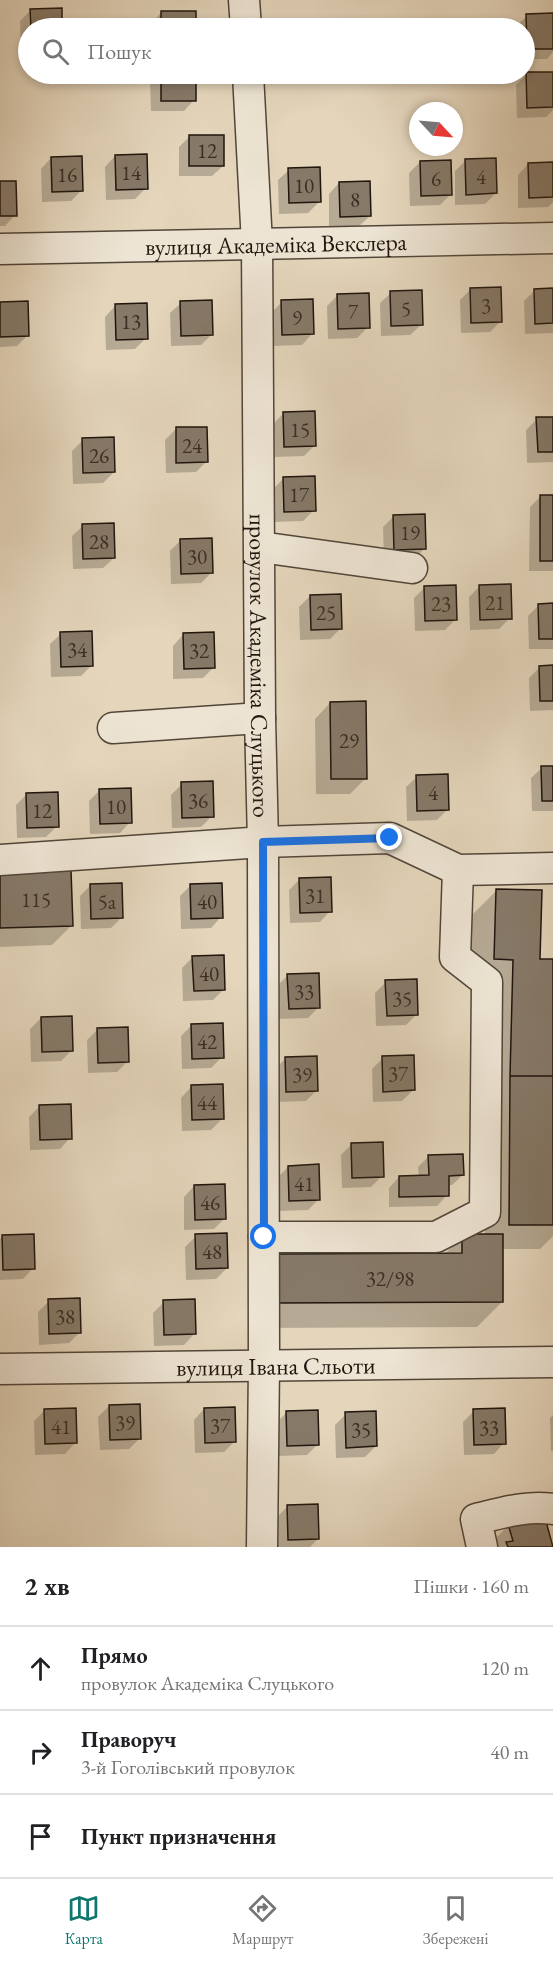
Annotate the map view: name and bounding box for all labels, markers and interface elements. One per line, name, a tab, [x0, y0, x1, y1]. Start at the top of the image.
search box	[18, 18, 535, 84]
icon: search	[39, 35, 72, 68]
text: Пошук	[87, 37, 151, 66]
north arrow	[409, 102, 463, 156]
house number: 12	[197, 137, 217, 164]
house number: 14	[121, 159, 142, 186]
house number: 16	[57, 161, 77, 188]
house number: 4	[476, 163, 487, 190]
house number: 6	[431, 165, 441, 192]
house number: 10	[294, 172, 314, 199]
house number: 8	[350, 186, 360, 213]
street label: вулиця Академіка Векслера	[145, 225, 408, 262]
house number: 3	[481, 292, 491, 319]
house number: 5	[401, 295, 411, 322]
house number: 7	[348, 298, 359, 325]
house number: 9	[292, 304, 302, 331]
house number: 13	[121, 308, 141, 335]
house number: 15	[290, 416, 310, 443]
house number: 24	[182, 432, 203, 459]
house number: 26	[89, 442, 109, 469]
house number: 17	[289, 481, 310, 508]
street label: провулок Академіка Слуцького	[243, 514, 278, 818]
house number: 19	[400, 519, 420, 546]
house number: 28	[89, 528, 109, 555]
house number: 30	[187, 543, 207, 570]
house number: 21	[485, 589, 505, 616]
house number: 23	[431, 590, 451, 617]
house number: 25	[316, 599, 336, 626]
house number: 34	[67, 636, 88, 663]
house number: 32	[189, 637, 209, 664]
house number: 29	[339, 727, 359, 754]
house number: 4	[428, 779, 439, 806]
house number: 36	[188, 787, 208, 814]
house number: 10	[106, 793, 126, 820]
house number: 12	[32, 797, 52, 824]
route end	[376, 824, 402, 850]
house number: 31	[305, 882, 325, 909]
house number: 115	[21, 886, 51, 913]
house number: 5а	[98, 888, 117, 915]
house number: 40	[197, 888, 217, 915]
house number: 40	[199, 960, 219, 987]
house number: 33	[294, 978, 314, 1005]
house number: 35	[392, 985, 412, 1012]
house number: 42	[197, 1028, 217, 1055]
house number: 37	[388, 1060, 409, 1087]
house number: 39	[292, 1061, 312, 1088]
house number: 44	[197, 1089, 218, 1116]
house number: 41	[294, 1170, 314, 1197]
house number: 46	[200, 1189, 220, 1216]
route start	[250, 1223, 276, 1249]
house number: 48	[202, 1238, 222, 1265]
house number: 32/98	[366, 1265, 414, 1292]
house number: 38	[55, 1303, 75, 1330]
street label: вулиця Івана Сльоти	[176, 1349, 376, 1382]
house number: 39	[115, 1409, 135, 1436]
house number: 37	[210, 1412, 231, 1439]
house number: 41	[51, 1413, 71, 1440]
house number: 33	[479, 1414, 499, 1441]
house number: 35	[351, 1416, 371, 1443]
text: 2 хв	[24, 1569, 70, 1603]
text: Пішки · 160 m	[413, 1573, 529, 1599]
text: Прямо	[81, 1641, 148, 1670]
icon: ahead	[24, 1652, 57, 1685]
text: 120 m	[481, 1655, 529, 1681]
text: провулок Академіка Слуцького	[81, 1670, 334, 1696]
text: Праворуч	[81, 1725, 177, 1754]
icon: right	[24, 1736, 57, 1769]
text: 40 m	[490, 1739, 529, 1765]
text: 3-й Гоголівський провулок	[81, 1754, 295, 1780]
icon: arrive	[24, 1820, 57, 1853]
text: Пункт призначення	[81, 1822, 276, 1851]
tab: Карта	[65, 1892, 103, 1949]
tab: Маршрут	[232, 1892, 293, 1949]
tab: Збережені	[423, 1892, 488, 1949]

